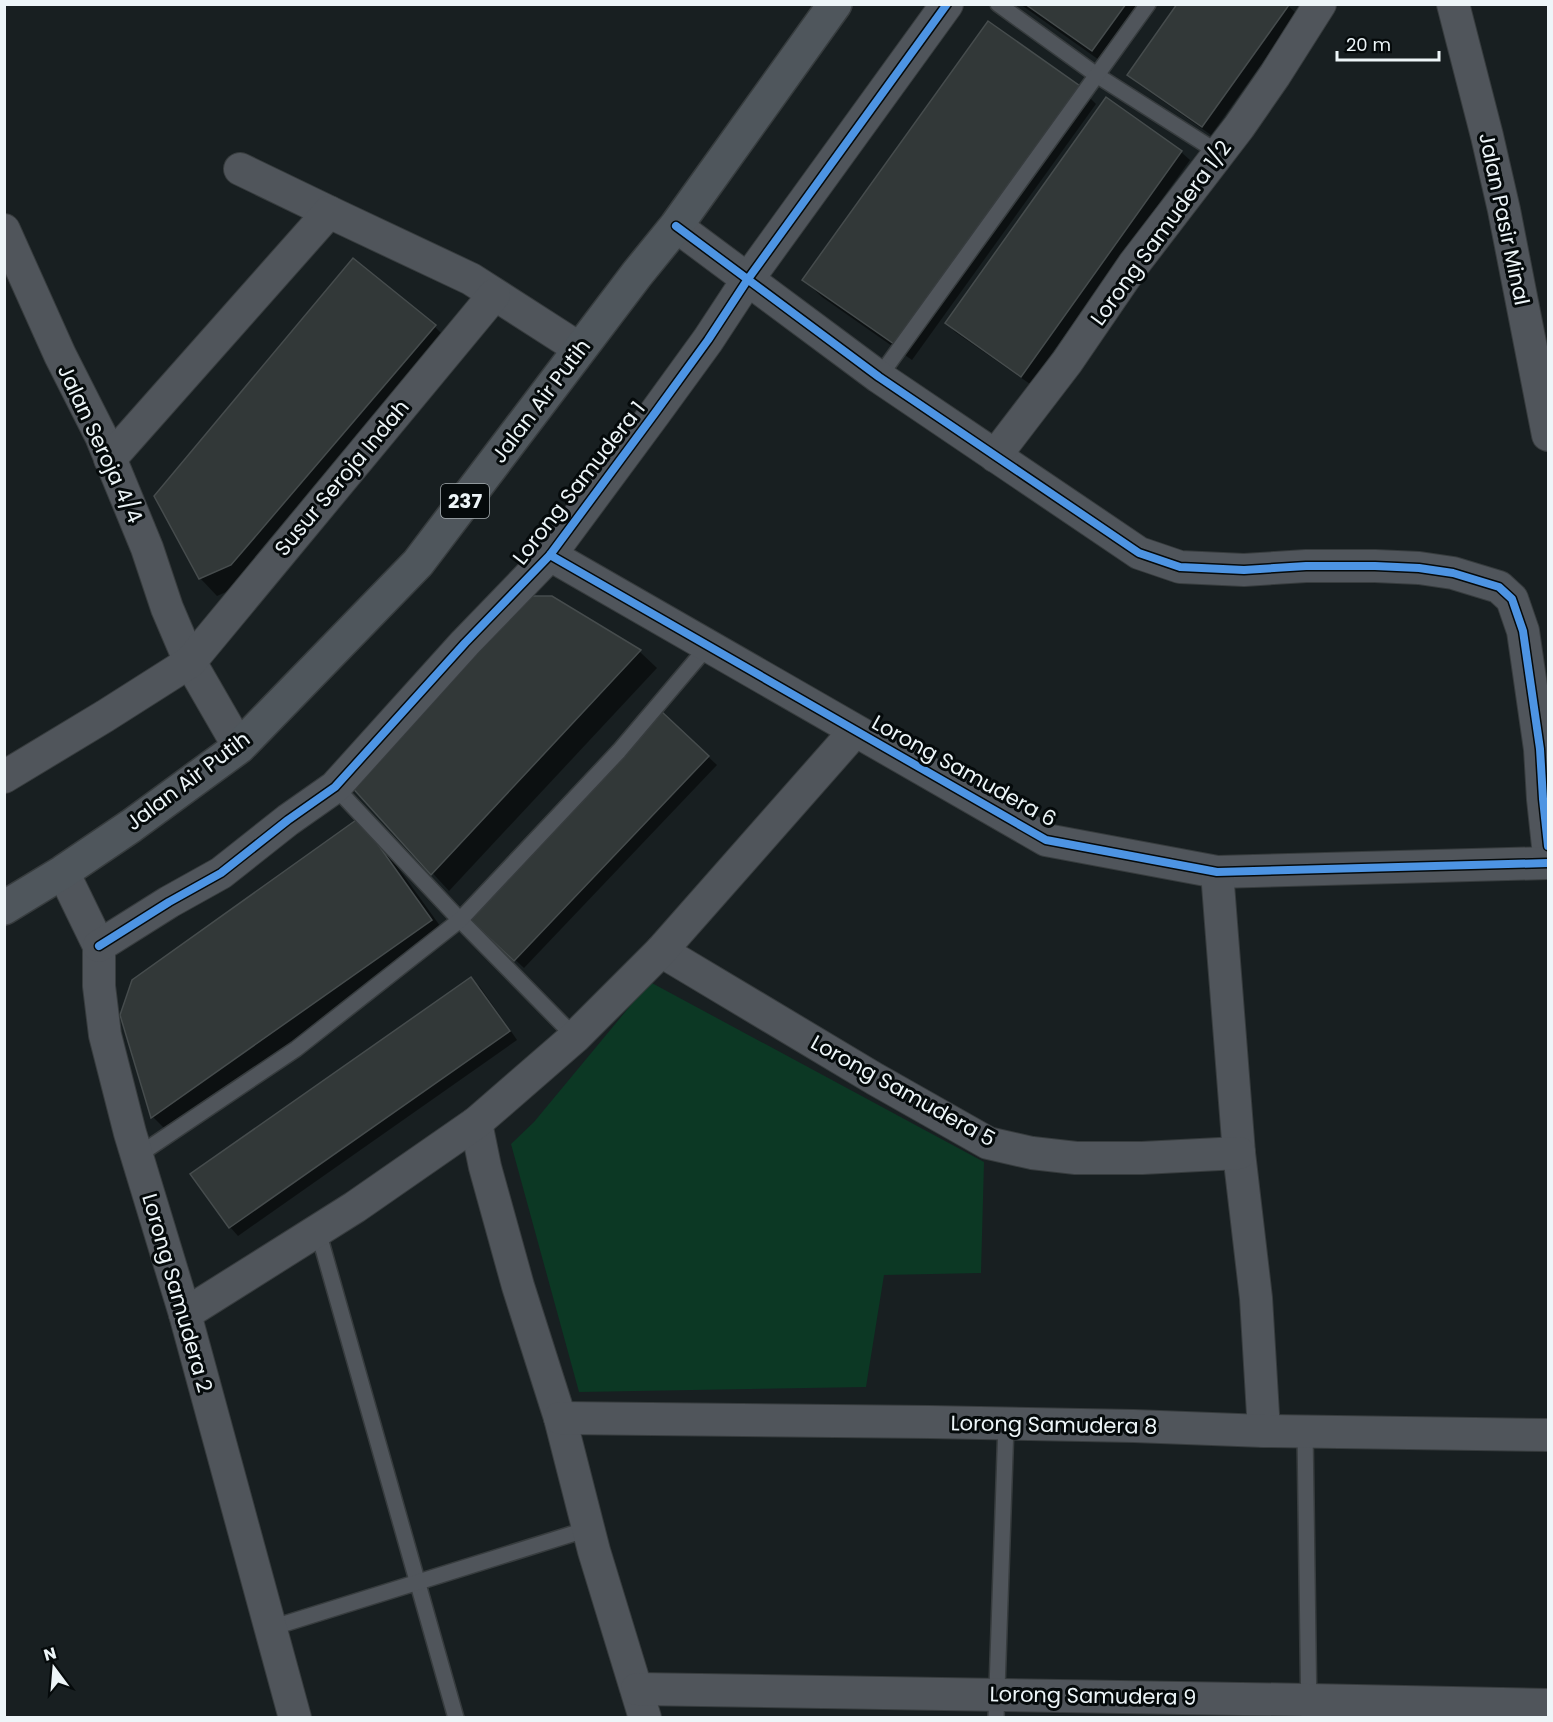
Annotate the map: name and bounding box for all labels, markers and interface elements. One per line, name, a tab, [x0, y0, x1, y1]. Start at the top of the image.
scale bar	[1337, 24, 1439, 62]
text: 20 m	[1346, 32, 1391, 57]
street label: Jalan Pasir Minal	[1472, 130, 1537, 308]
street label: Lorong Samudera 1/2	[1084, 134, 1238, 331]
street label: Jalan Air Putih	[484, 333, 597, 469]
street label: Jalan Seroja 4/4	[51, 360, 150, 528]
street label: Susur Seroja Indah	[268, 393, 416, 562]
street label: Lorong Samudera 1	[506, 395, 652, 571]
road number: 237	[441, 484, 489, 518]
street label: Lorong Samudera 6	[867, 708, 1062, 833]
street label: Jalan Air Putih	[120, 724, 256, 837]
street label: Lorong Samudera 5	[806, 1028, 1001, 1153]
street label: Lorong Samudera 2	[135, 1190, 220, 1396]
street label: Lorong Samudera 8	[950, 1408, 1158, 1441]
north arrow	[24, 1638, 84, 1698]
text: N	[41, 1641, 59, 1667]
street label: Lorong Samudera 9	[989, 1679, 1197, 1712]

